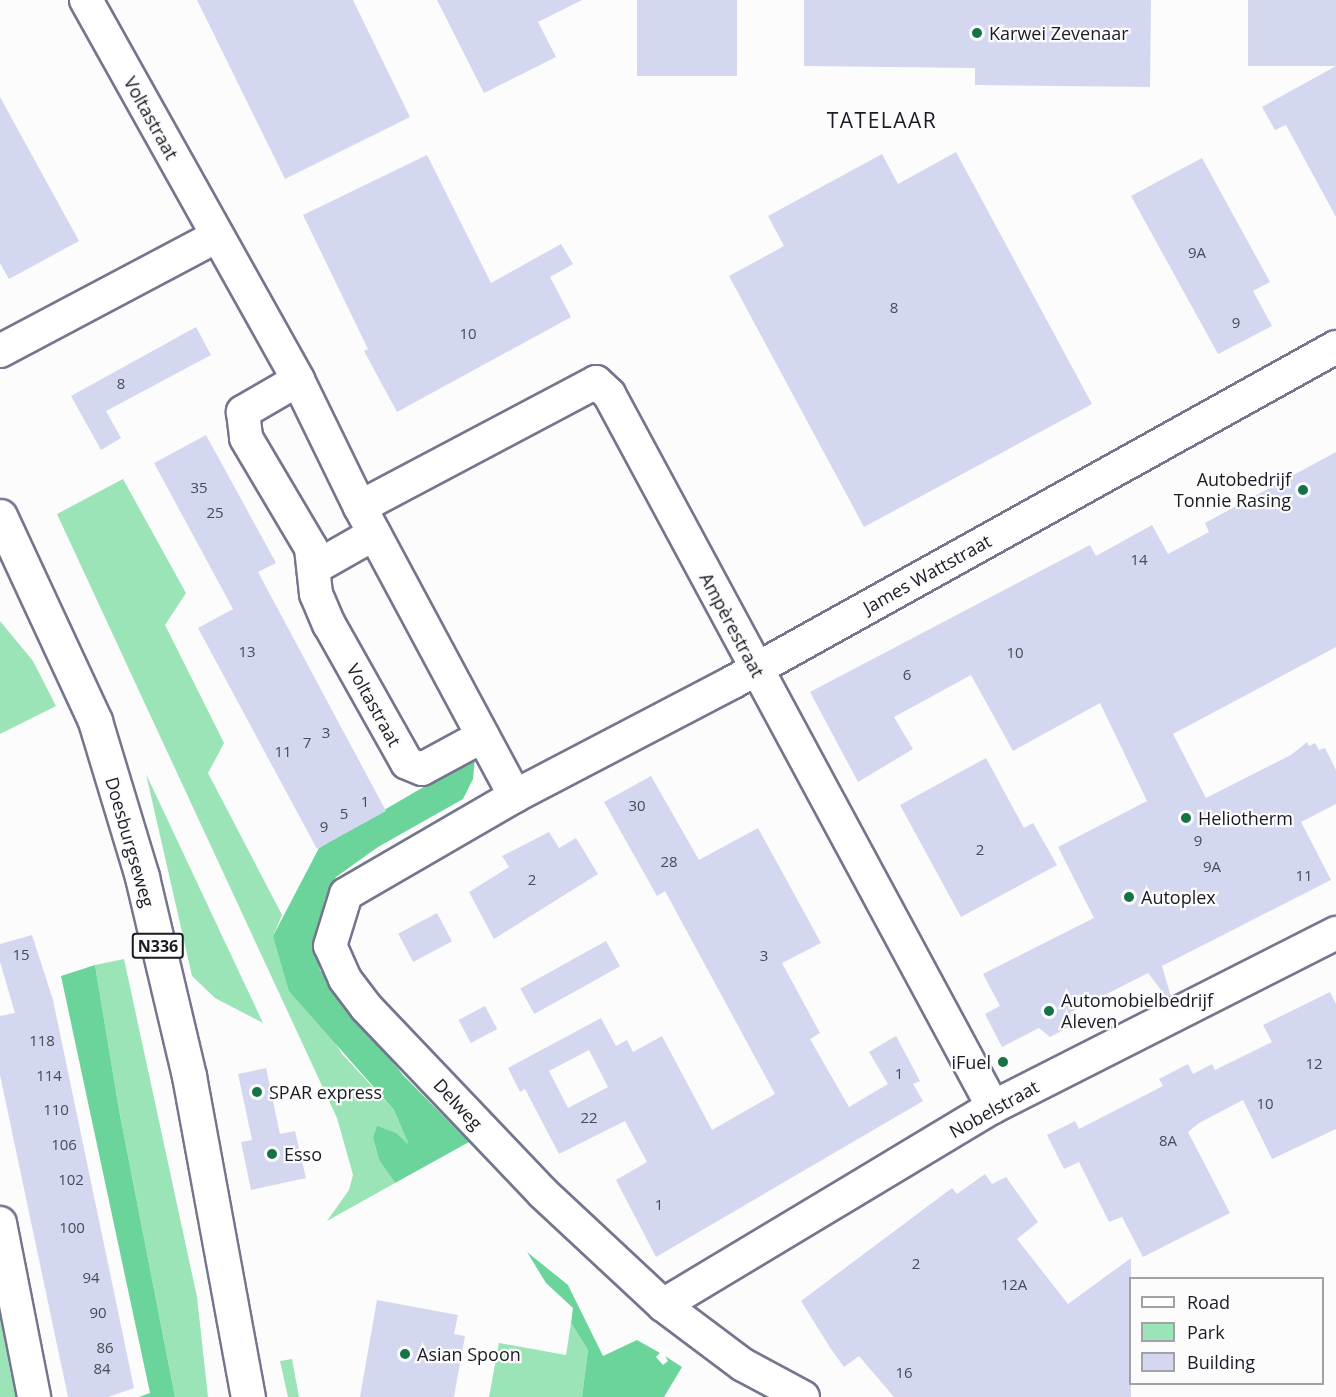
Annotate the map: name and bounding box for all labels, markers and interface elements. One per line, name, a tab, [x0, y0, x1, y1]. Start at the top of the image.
place label: Karwei Zevenaar	[989, 22, 1129, 44]
marker: Karwei Zevenaar	[970, 26, 984, 40]
street label: Voltastraat	[119, 73, 183, 163]
district label: TATELAAR	[827, 107, 937, 133]
house number: 9A	[1188, 244, 1206, 262]
house number: 8	[890, 299, 898, 317]
house number: 9	[1232, 314, 1240, 332]
house number: 10	[459, 325, 477, 343]
house number: 8	[117, 375, 125, 393]
place label: Autobedrijf Tonnie Rasing	[1174, 469, 1291, 512]
house number: 35	[190, 479, 208, 497]
marker: Autobedrijf Tonnie Rasing	[1296, 483, 1310, 497]
house number: 25	[206, 504, 224, 522]
street label: James Wattstraat	[859, 530, 995, 618]
house number: 14	[1130, 551, 1148, 569]
street label: Ampèrestraat	[695, 569, 769, 681]
house number: 13	[238, 643, 256, 661]
house number: 10	[1006, 644, 1024, 662]
street label: Voltastraat	[342, 660, 406, 750]
house number: 6	[903, 666, 911, 684]
house number: 3	[322, 724, 330, 742]
house number: 7	[303, 734, 311, 752]
house number: 11	[274, 743, 292, 761]
street label: Doesburgseweg	[101, 774, 159, 910]
house number: 1	[361, 793, 369, 811]
house number: 30	[628, 797, 646, 815]
house number: 5	[340, 805, 348, 823]
place label: Heliotherm	[1198, 807, 1293, 829]
marker: Heliotherm	[1179, 811, 1193, 825]
house number: 9	[320, 818, 328, 836]
house number: 9	[1194, 832, 1202, 850]
house number: 2	[976, 841, 984, 859]
house number: 28	[660, 853, 678, 871]
house number: 9A	[1203, 858, 1221, 876]
house number: 11	[1295, 867, 1313, 885]
house number: 2	[528, 871, 536, 889]
place label: Autoplex	[1141, 886, 1216, 908]
marker: Autoplex	[1122, 890, 1136, 904]
road number: N336	[131, 933, 185, 959]
house number: 15	[12, 946, 30, 964]
house number: 3	[760, 947, 768, 965]
place label: Automobielbedrijf Aleven	[1061, 990, 1213, 1032]
marker: Automobielbedrijf Aleven	[1042, 1004, 1056, 1018]
house number: 118	[29, 1032, 55, 1050]
place label: iFuel	[951, 1051, 991, 1073]
marker: iFuel	[996, 1055, 1010, 1069]
house number: 12	[1305, 1055, 1323, 1073]
house number: 1	[895, 1065, 903, 1083]
house number: 114	[36, 1067, 62, 1085]
street label: Delweg	[429, 1074, 487, 1134]
street label: Nobelstraat	[946, 1076, 1042, 1142]
place label: SPAR express	[269, 1081, 382, 1103]
marker: SPAR express	[250, 1085, 264, 1099]
house number: 10	[1256, 1095, 1274, 1113]
house number: 110	[43, 1101, 69, 1119]
house number: 22	[580, 1109, 598, 1127]
house number: 8A	[1159, 1132, 1177, 1150]
house number: 106	[51, 1136, 77, 1154]
place label: Esso	[284, 1143, 322, 1165]
marker: Esso	[265, 1147, 279, 1161]
house number: 102	[58, 1171, 84, 1189]
house number: 1	[655, 1196, 663, 1214]
house number: 100	[59, 1219, 85, 1237]
house number: 2	[912, 1255, 920, 1273]
house number: 94	[82, 1269, 100, 1287]
house number: 12A	[1001, 1276, 1027, 1294]
legend	[1129, 1277, 1324, 1385]
text: Road	[1187, 1290, 1230, 1314]
house number: 90	[89, 1304, 107, 1322]
text: Park	[1187, 1320, 1225, 1344]
house number: 86	[96, 1339, 114, 1357]
place label: Asian Spoon	[417, 1343, 521, 1365]
marker: Asian Spoon	[398, 1347, 412, 1361]
text: Building	[1187, 1350, 1255, 1374]
house number: 84	[93, 1360, 111, 1378]
house number: 16	[895, 1364, 913, 1382]

